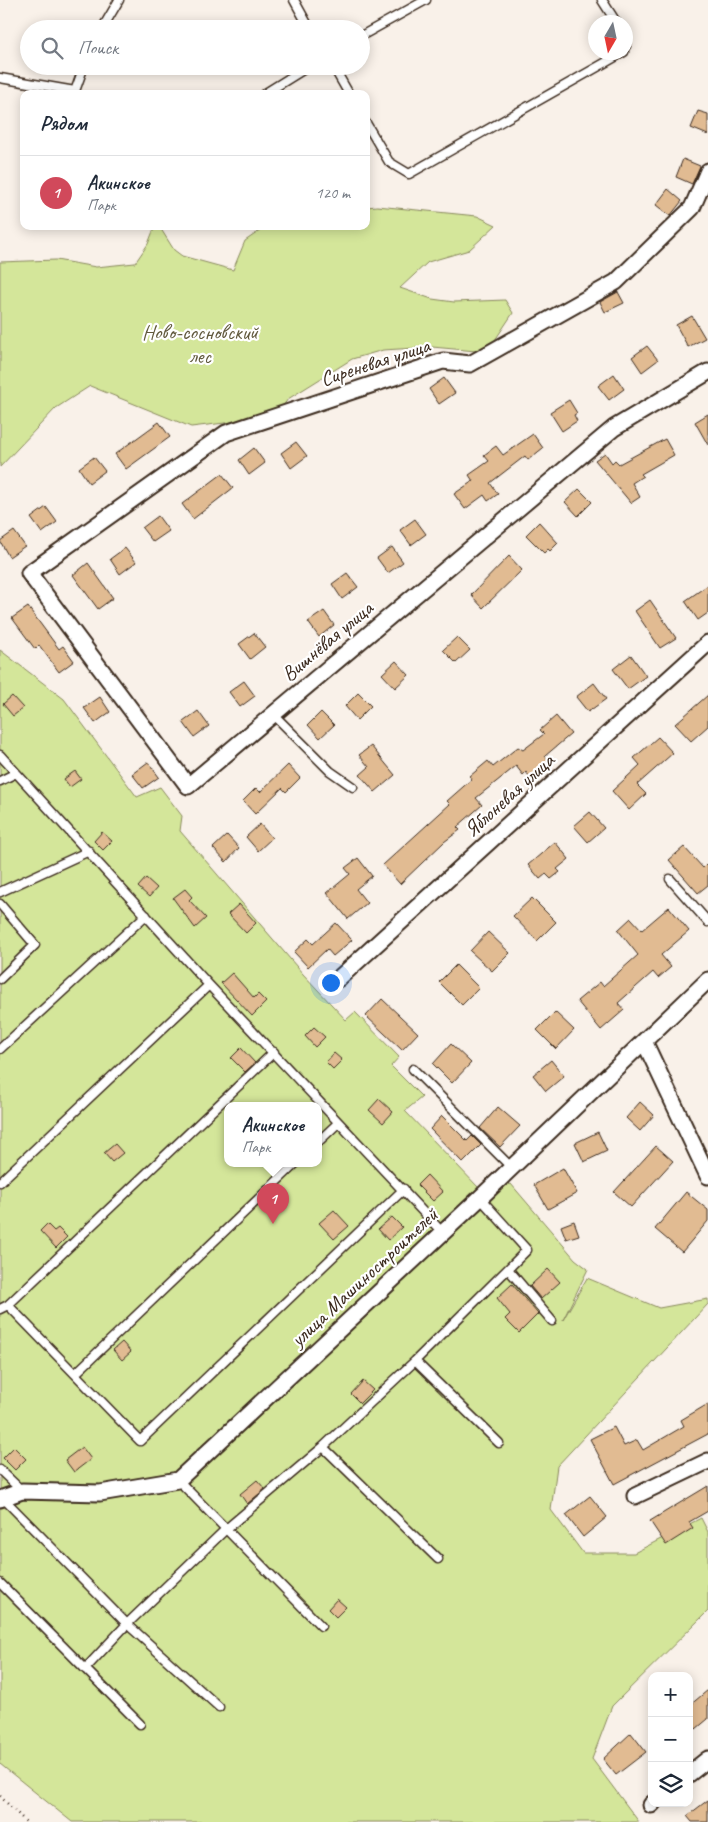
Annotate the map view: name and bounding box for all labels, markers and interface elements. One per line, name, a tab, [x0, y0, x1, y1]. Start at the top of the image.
north arrow	[588, 15, 633, 60]
search box	[20, 20, 370, 75]
icon: search	[38, 34, 66, 62]
text: Поиск	[78, 36, 118, 60]
text: Рядом	[40, 110, 87, 136]
text: Акинское	[87, 171, 150, 195]
text: 1	[52, 183, 60, 203]
text: 120 m	[316, 183, 350, 203]
text: Парк	[87, 195, 116, 215]
park label: Ново-сосновский лес	[142, 319, 259, 369]
street label: Сиреневая улица	[317, 332, 434, 392]
street label: Вишнёвая улица	[276, 594, 379, 687]
street label: Яблоневая улица	[458, 746, 561, 842]
your location	[318, 970, 344, 996]
popup	[224, 1102, 322, 1167]
text: Акинское	[242, 1113, 304, 1137]
text: Парк	[242, 1137, 270, 1157]
pin: 1	[257, 1183, 289, 1224]
street label: улица Машиностроителей	[283, 1201, 444, 1353]
map controls	[648, 1672, 693, 1807]
button: +	[648, 1672, 693, 1717]
button: −	[648, 1717, 693, 1762]
button: layers	[648, 1762, 693, 1807]

